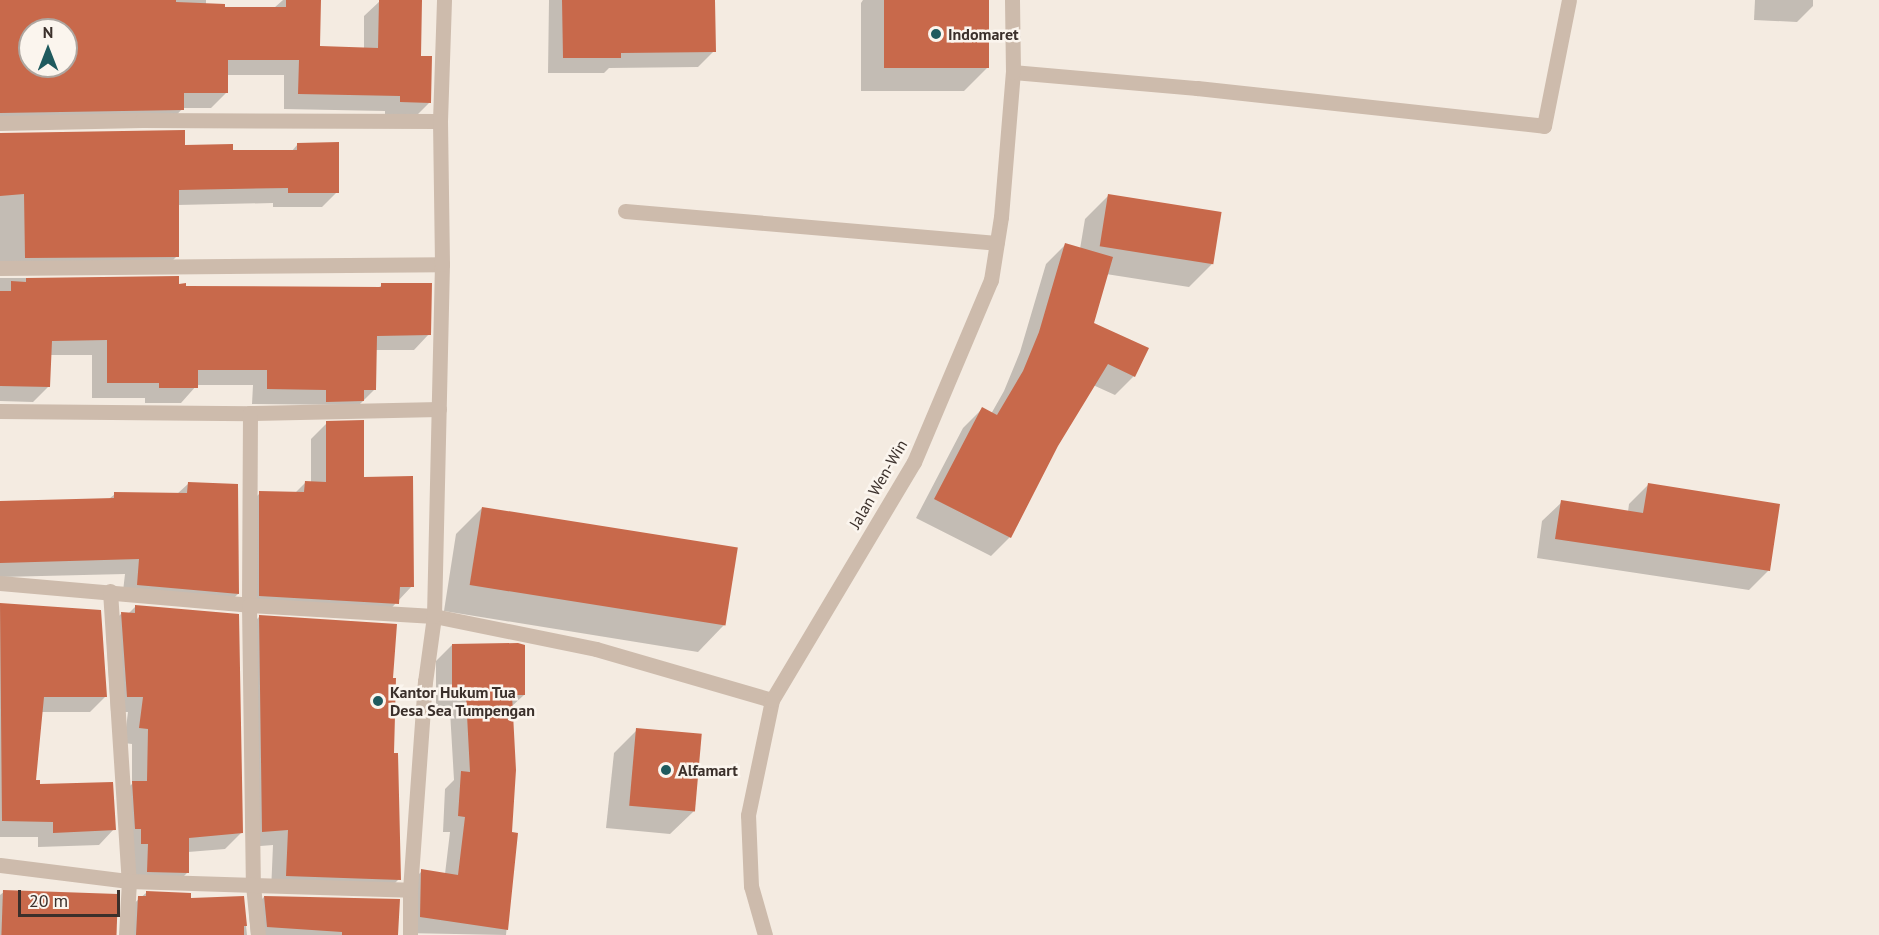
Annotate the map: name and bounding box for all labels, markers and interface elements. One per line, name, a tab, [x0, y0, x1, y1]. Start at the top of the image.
north arrow	[18, 18, 78, 78]
text: N	[43, 22, 53, 42]
place label: Indomaret	[948, 24, 1019, 44]
marker: Indomaret	[929, 27, 943, 41]
street label: Jalan Wen-Win	[845, 436, 911, 532]
place label: Kantor Hukum Tua Desa Sea Tumpengan	[390, 682, 535, 720]
marker: Kantor Hukum Tua Desa Sea Tumpengan	[371, 694, 385, 708]
place label: Alfamart	[678, 760, 738, 780]
marker: Alfamart	[659, 763, 673, 777]
scale bar	[21, 878, 123, 916]
text: 20 m	[29, 889, 68, 912]

